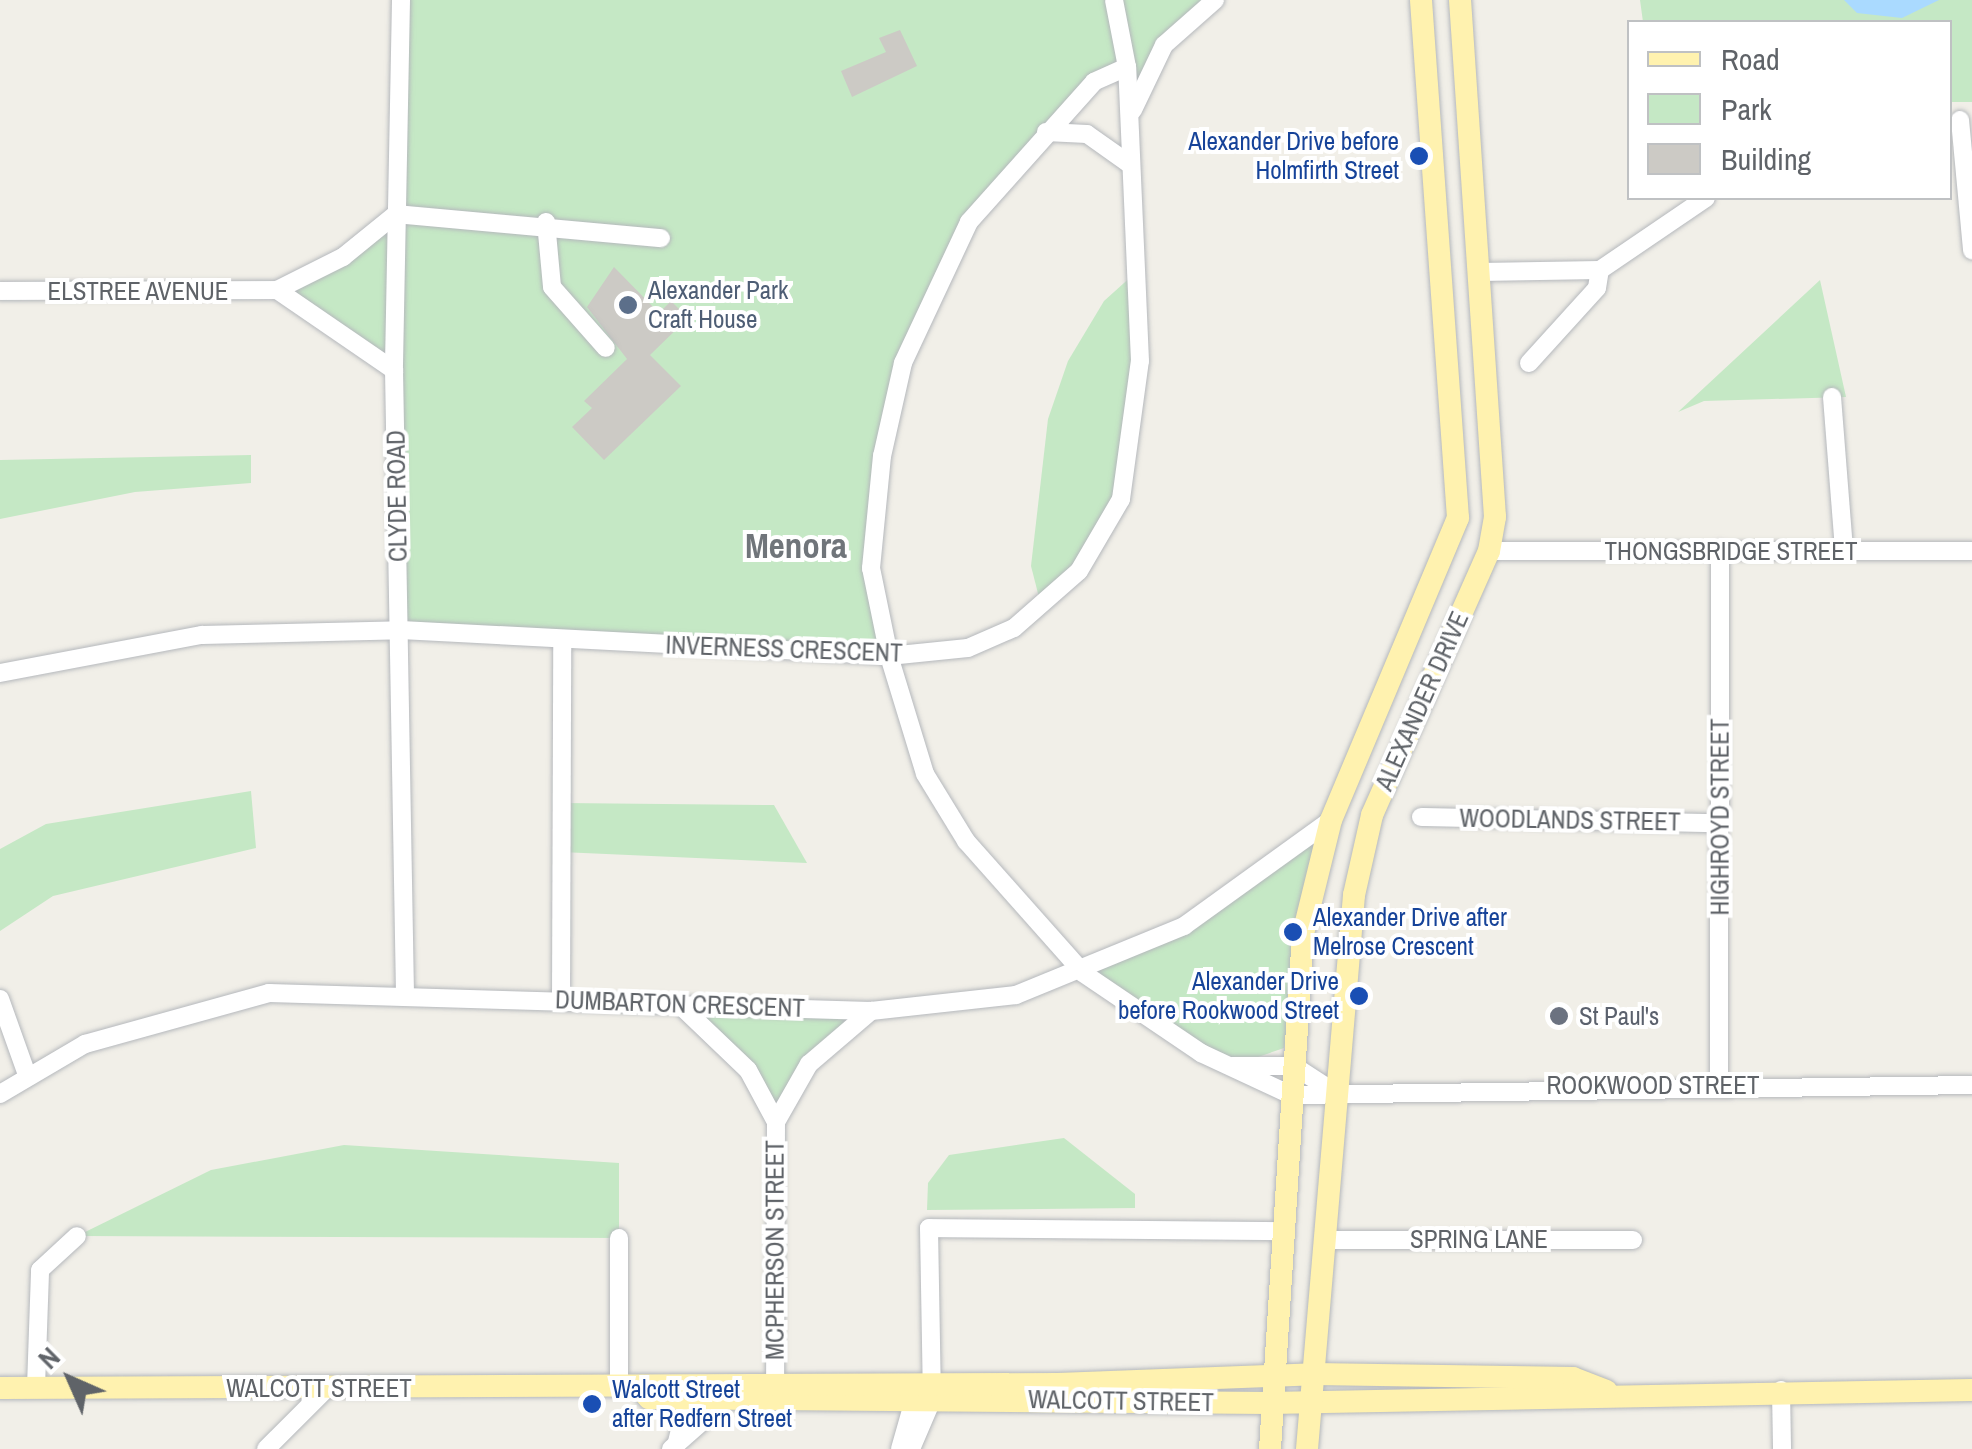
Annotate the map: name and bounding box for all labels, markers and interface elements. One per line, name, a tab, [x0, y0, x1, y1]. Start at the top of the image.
legend	[1627, 20, 1952, 200]
text: Road	[1721, 39, 1780, 79]
text: Park	[1721, 89, 1772, 129]
place label: Alexander Drive before Holmfirth Street	[1188, 127, 1399, 186]
text: Building	[1721, 139, 1811, 179]
marker: Alexander Drive before Holmfirth Street	[1408, 145, 1430, 167]
street label: ELSTREE AVENUE	[47, 276, 229, 306]
place label: Alexander Park Craft House	[648, 276, 788, 335]
marker: Alexander Park Craft House	[617, 294, 639, 316]
street label: CLYDE ROAD	[381, 430, 413, 562]
district label: Menora	[745, 525, 847, 567]
street label: THONGSBRIDGE STREET	[1605, 536, 1857, 566]
street label: ALEXANDER DRIVE	[1369, 607, 1475, 795]
street label: INVERNESS CRESCENT	[665, 630, 903, 668]
street label: HIGHROYD STREET	[1705, 718, 1735, 916]
street label: WOODLANDS STREET	[1459, 803, 1681, 837]
place label: Alexander Drive after Melrose Crescent	[1313, 903, 1507, 962]
marker: Alexander Drive after Melrose Crescent	[1282, 921, 1304, 943]
place label: Alexander Drive before Rookwood Street	[1118, 967, 1339, 1026]
street label: DUMBARTON CRESCENT	[555, 985, 805, 1023]
marker: Alexander Drive before Rookwood Street	[1348, 985, 1370, 1007]
place label: St Paul's	[1579, 1001, 1659, 1031]
marker: St Paul's	[1548, 1005, 1570, 1027]
street label: ROOKWOOD STREET	[1547, 1070, 1759, 1100]
street label: MCPHERSON STREET	[760, 1140, 790, 1360]
street label: SPRING LANE	[1410, 1224, 1548, 1254]
north arrow	[20, 1329, 120, 1429]
text: N	[29, 1338, 68, 1377]
street label: WALCOTT STREET	[226, 1373, 412, 1403]
place label: Walcott Street after Redfern Street	[612, 1375, 792, 1434]
street label: WALCOTT STREET	[1028, 1384, 1214, 1418]
marker: Walcott Street after Redfern Street	[581, 1393, 603, 1415]

